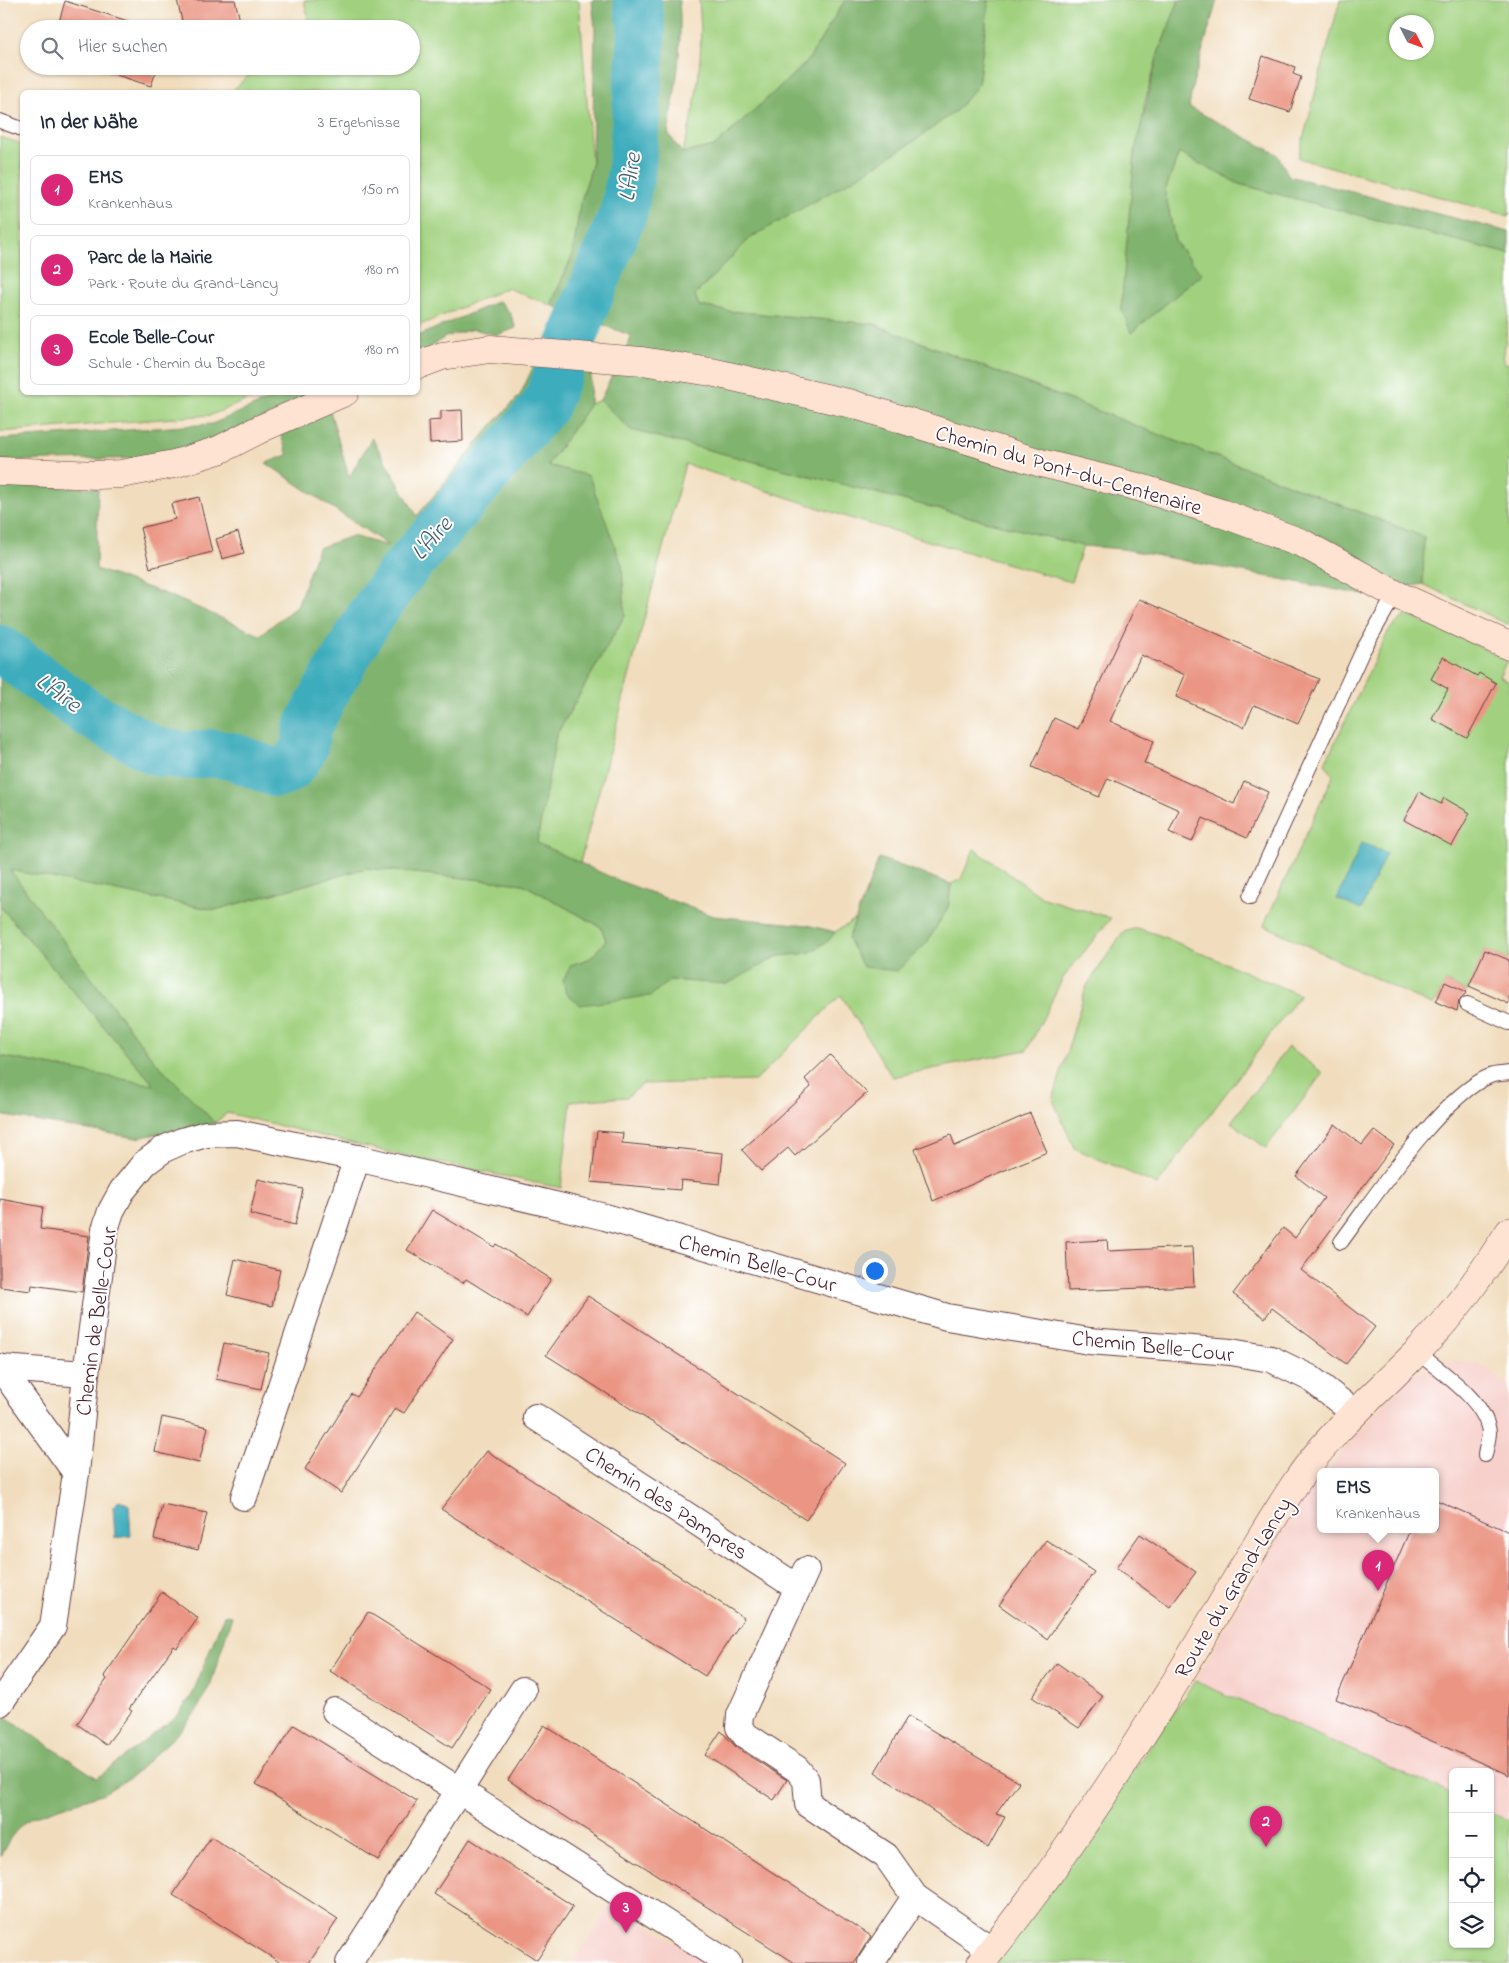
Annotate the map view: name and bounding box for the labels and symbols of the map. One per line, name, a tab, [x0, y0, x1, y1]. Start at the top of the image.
north arrow	[1389, 15, 1434, 60]
water label: L'Aire	[611, 150, 652, 204]
street label: Chemin du Pont-du-Centenaire	[931, 418, 1205, 525]
water label: L'Aire	[404, 509, 463, 569]
water label: L'Aire	[28, 666, 89, 723]
street label: Chemin de Belle-Cour	[69, 1225, 127, 1418]
street label: Chemin Belle-Cour	[675, 1227, 840, 1303]
your location	[862, 1258, 888, 1284]
street label: Chemin Belle-Cour	[1070, 1324, 1235, 1372]
street label: Chemin des Pampres	[577, 1440, 753, 1569]
street label: Route du Grand-Lancy	[1168, 1492, 1302, 1686]
pin: 1	[1362, 1550, 1394, 1591]
pin: 2	[1250, 1806, 1282, 1847]
pin: 3	[610, 1892, 642, 1933]

